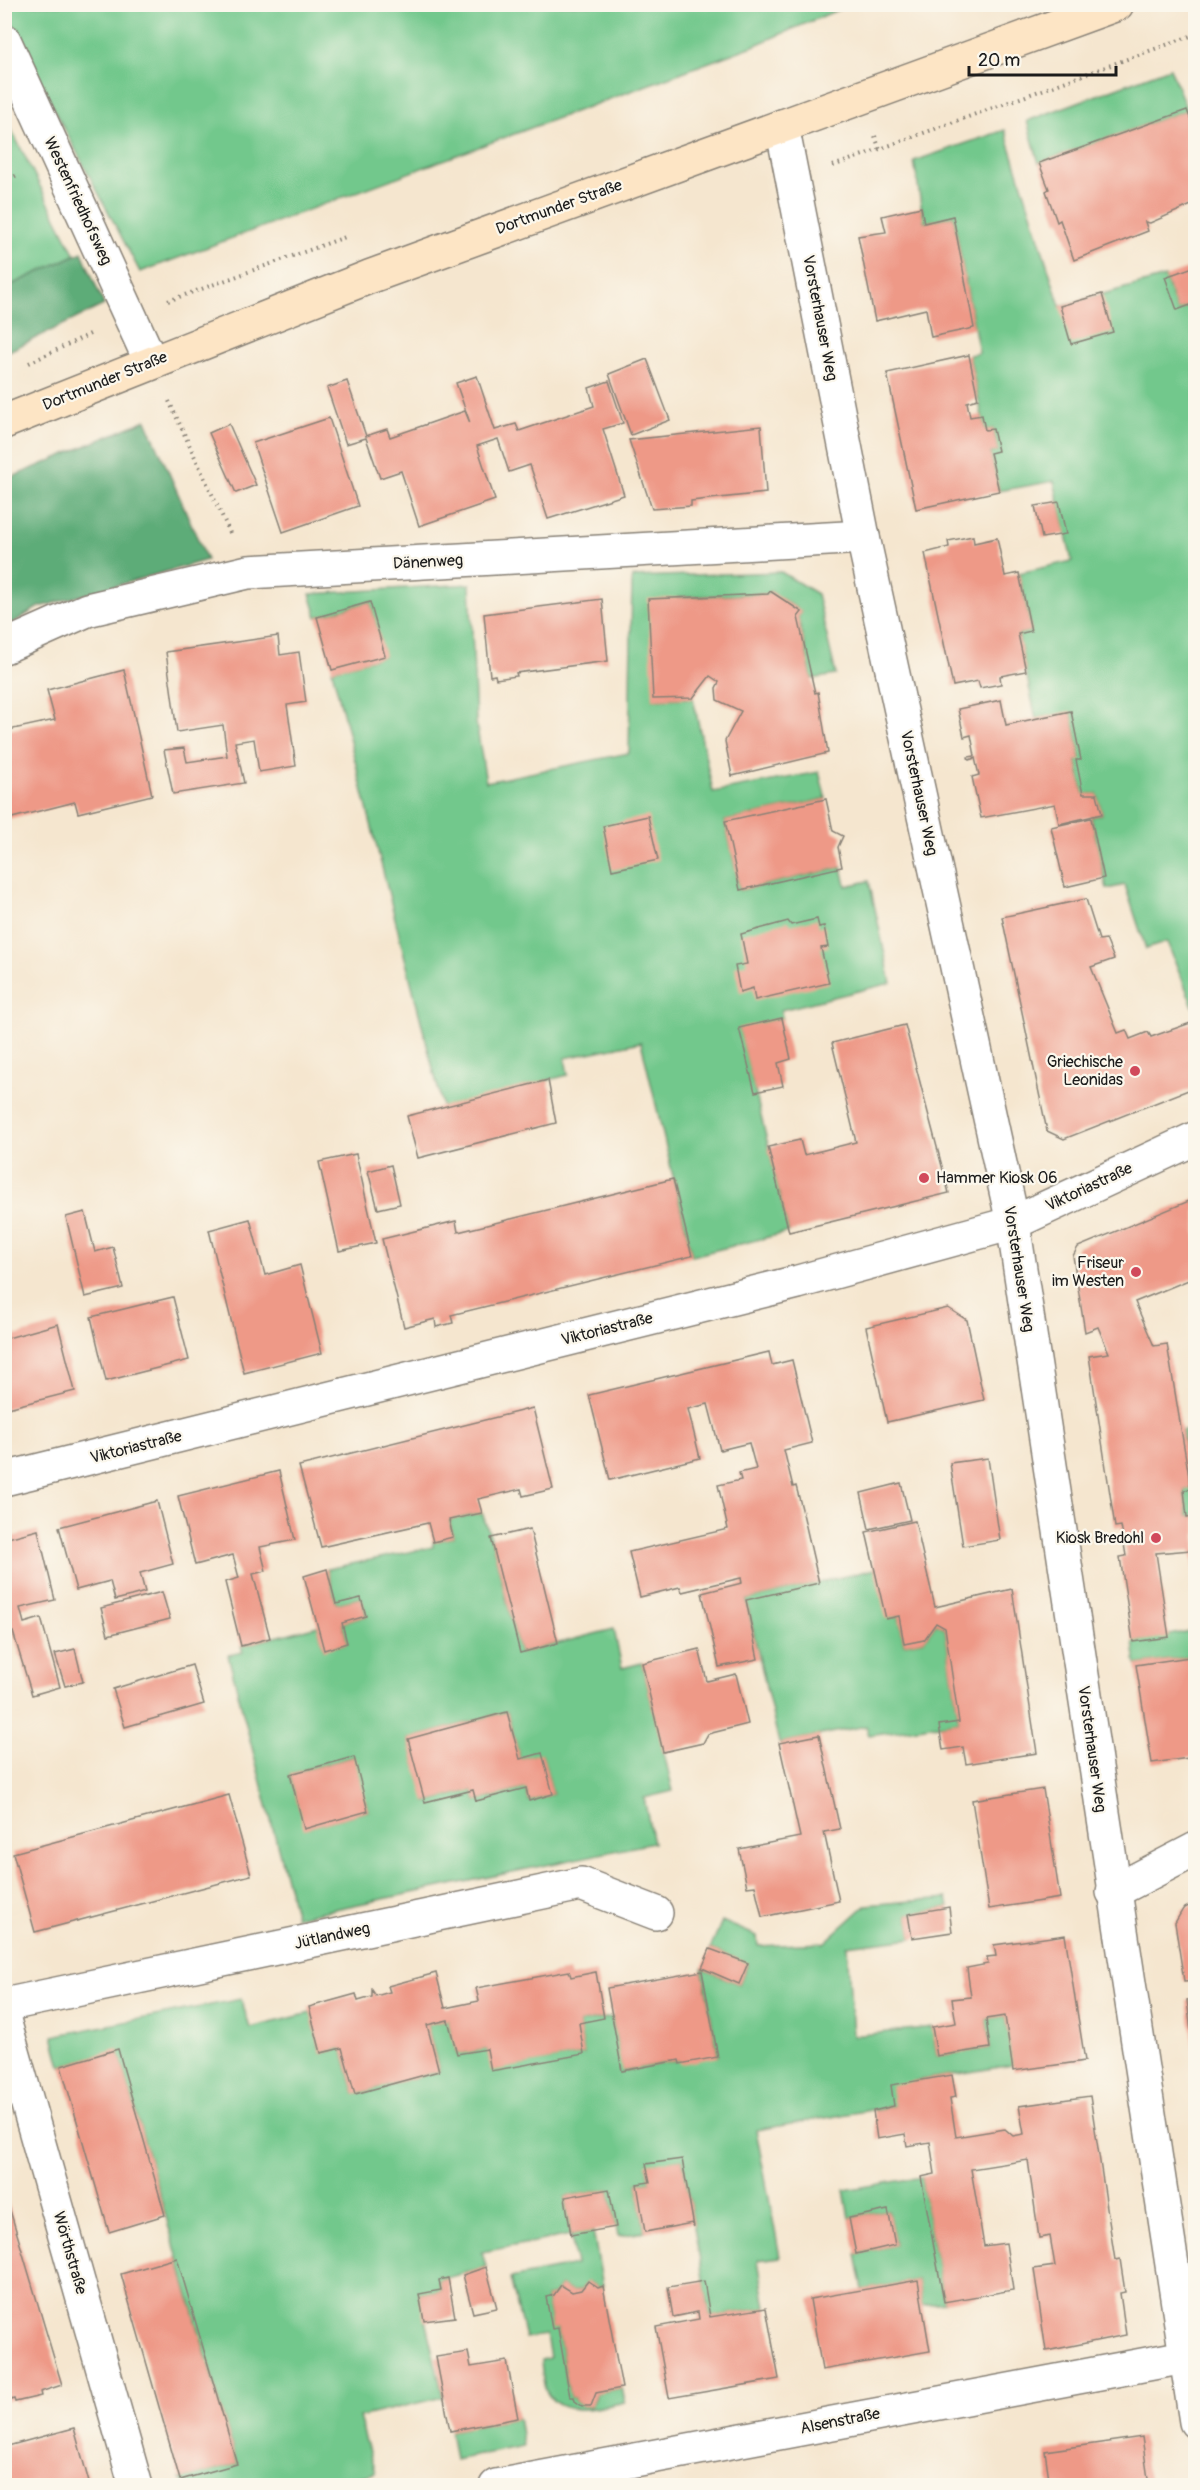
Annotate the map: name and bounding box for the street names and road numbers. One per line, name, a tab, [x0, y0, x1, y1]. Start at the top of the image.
street label: Westenfriedhofsweg	[40, 134, 116, 268]
street label: Dortmunder Straße	[493, 175, 625, 239]
street label: Vorsterhauser Weg	[798, 253, 842, 383]
street label: Dortmunder Straße	[40, 347, 170, 415]
street label: Dänenweg	[392, 550, 464, 574]
street label: Vorsterhauser Weg	[896, 729, 942, 857]
street label: Viktoriastraße	[1042, 1158, 1136, 1216]
street label: Vorsterhauser Weg	[999, 1204, 1039, 1334]
street label: Viktoriastraße	[559, 1308, 655, 1350]
street label: Viktoriastraße	[88, 1426, 184, 1468]
street label: Vorsterhauser Weg	[1073, 1684, 1111, 1814]
street label: Jütlandweg	[292, 1918, 372, 1954]
street label: Wörthstraße	[49, 2209, 91, 2297]
street label: Alsenstraße	[798, 2403, 882, 2439]

